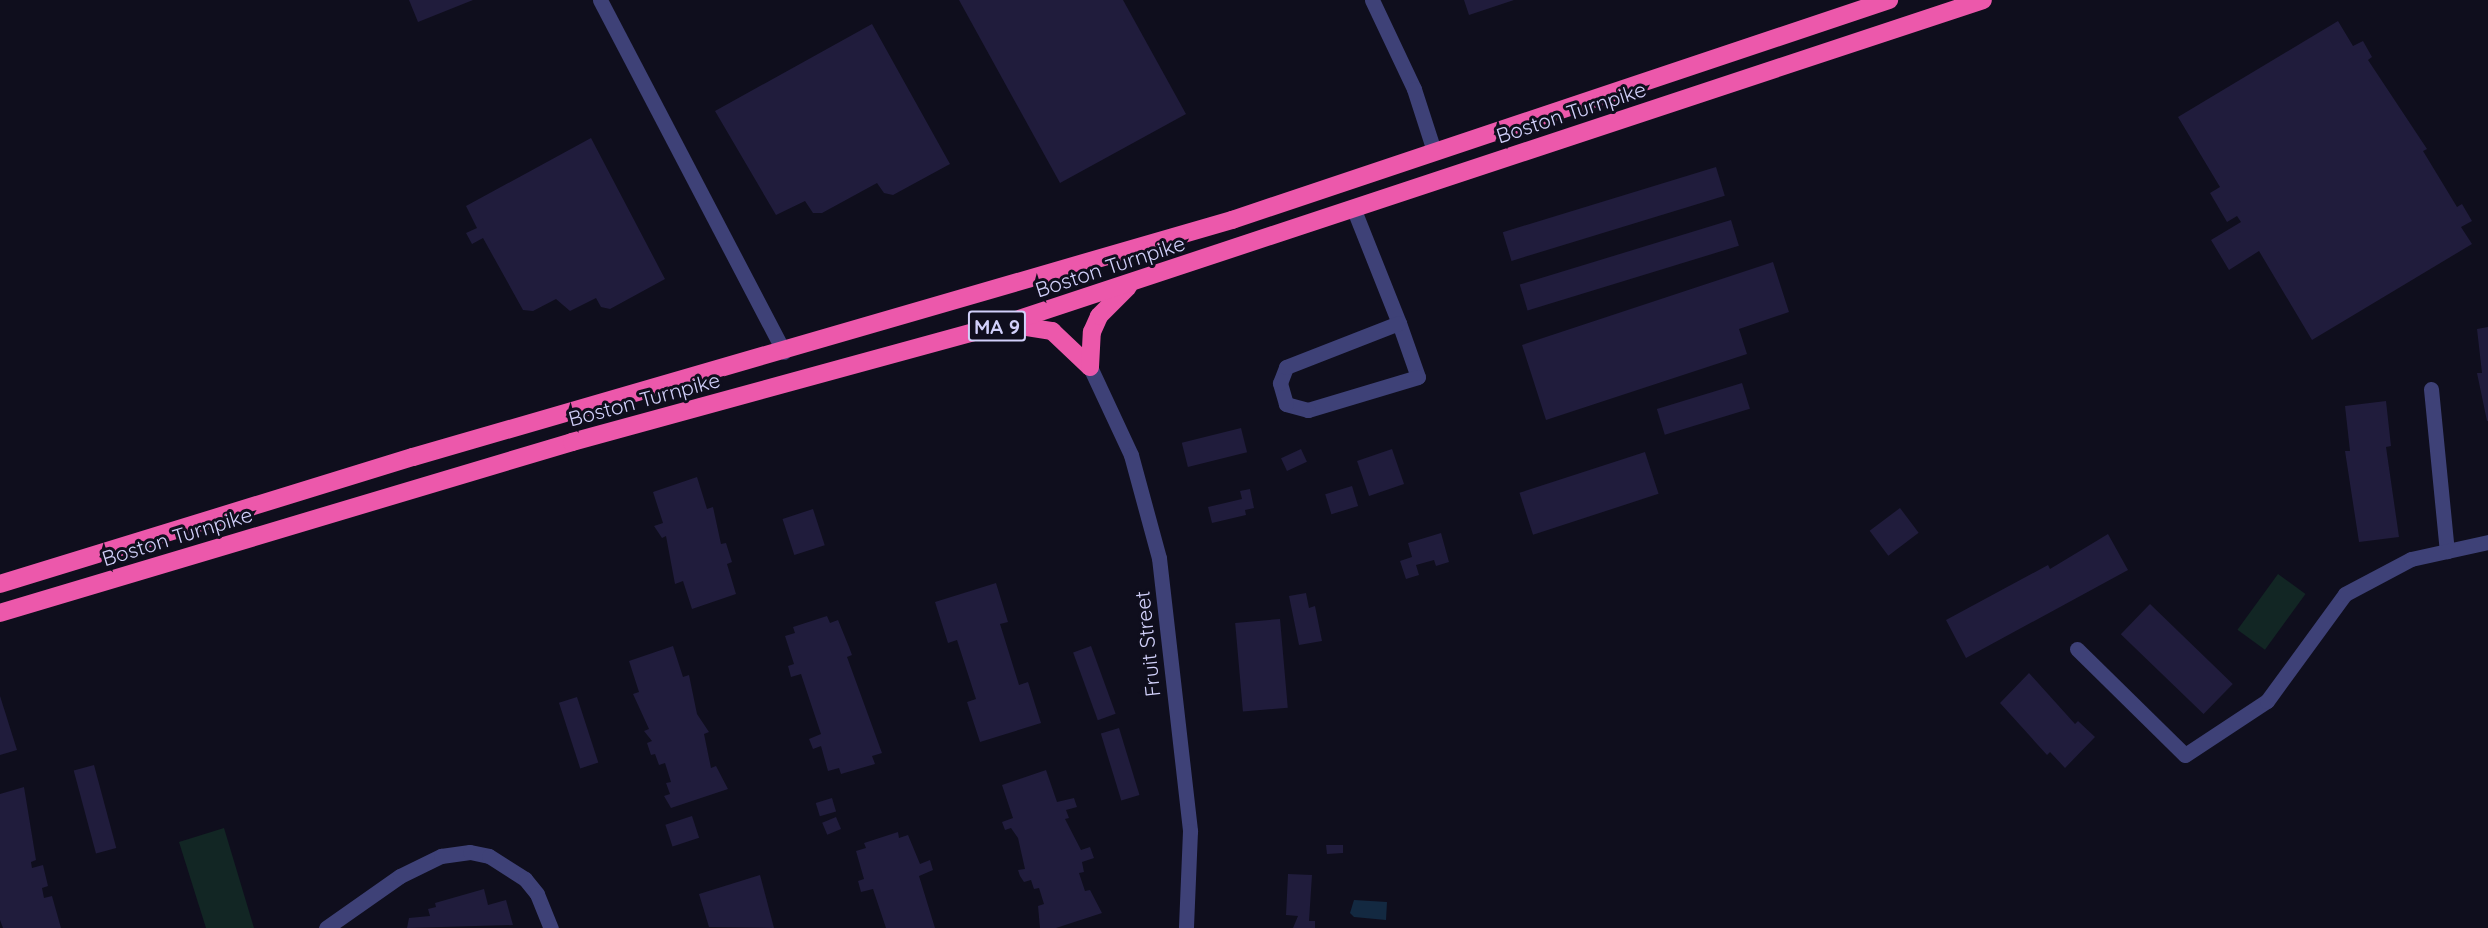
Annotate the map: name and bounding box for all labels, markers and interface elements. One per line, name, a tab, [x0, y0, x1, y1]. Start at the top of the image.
street label: Boston Turnpike	[1493, 76, 1649, 148]
street label: Boston Turnpike	[1032, 230, 1188, 302]
road number: MA 9	[967, 309, 1027, 343]
street label: Boston Turnpike	[565, 367, 723, 431]
street label: Boston Turnpike	[99, 501, 255, 571]
street label: Fruit Street	[1129, 590, 1165, 698]

